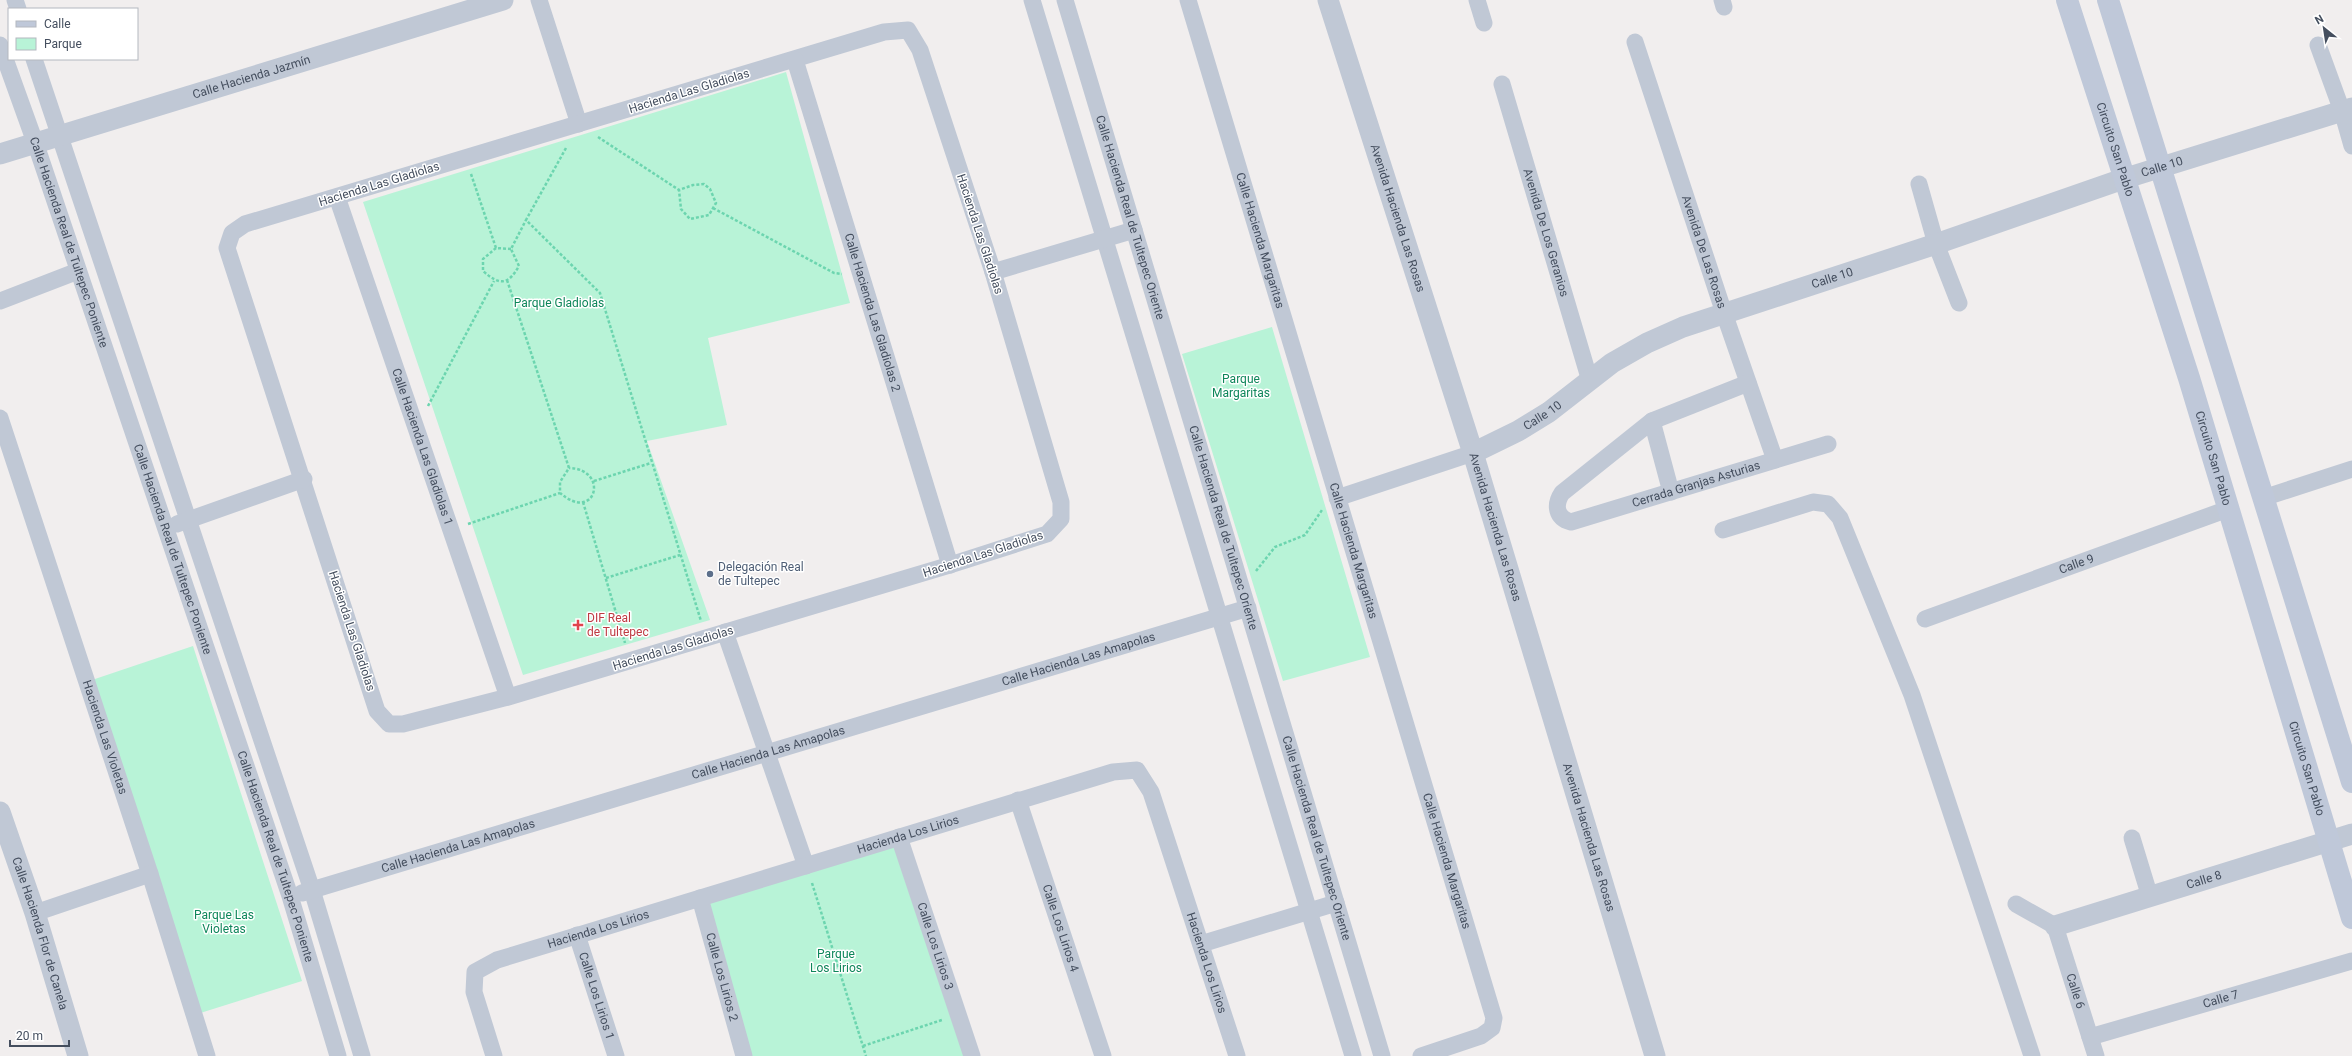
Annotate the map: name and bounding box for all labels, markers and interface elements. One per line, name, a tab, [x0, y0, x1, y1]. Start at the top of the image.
legend	[8, 8, 138, 60]
north arrow	[2304, 8, 2344, 48]
text: N	[2313, 12, 2326, 27]
text: Calle	[44, 17, 71, 31]
text: Parque	[44, 37, 82, 51]
street label: Calle Hacienda Jazmín	[191, 52, 312, 102]
street label: Hacienda Las Gladiolas	[627, 66, 751, 116]
street label: Circuito San Pablo	[2094, 101, 2137, 198]
street label: Calle Hacienda Real de Tultepec Oriente	[1093, 114, 1168, 321]
street label: Calle Hacienda Real de Tultepec Poniente	[27, 135, 111, 349]
street label: Avenida Hacienda Las Rosas	[1368, 142, 1428, 294]
street label: Calle 10	[2139, 154, 2185, 180]
street label: Hacienda Las Gladiolas	[317, 159, 441, 209]
street label: Avenida De Los Geranios	[1520, 167, 1572, 298]
street label: Calle Hacienda Margaritas	[1233, 171, 1287, 310]
street label: Hacienda Las Gladiolas	[954, 172, 1006, 296]
street label: Avenida De Las Rosas	[1679, 194, 1729, 310]
street label: Calle Hacienda Las Gladiolas 2	[842, 231, 903, 394]
street label: Calle 10	[1810, 265, 1855, 291]
park label: Parque Gladiolas	[514, 296, 604, 310]
street label: Calle Hacienda Las Gladiolas 1	[389, 367, 456, 527]
park label: Parque Margaritas	[1212, 372, 1270, 400]
street label: Calle 10	[1521, 398, 1565, 433]
street label: Circuito San Pablo	[2192, 409, 2234, 507]
street label: Calle Hacienda Real de Tultepec Oriente	[1186, 424, 1261, 632]
street label: Calle Hacienda Real de Tultepec Poniente	[131, 442, 215, 656]
street label: Avenida Hacienda Las Rosas	[1466, 451, 1524, 603]
street label: Cerrada Granjas Asturias	[1630, 458, 1762, 510]
street label: Calle Hacienda Margaritas	[1327, 481, 1381, 620]
street label: Hacienda Las Gladiolas	[921, 528, 1045, 580]
street label: Calle 9	[2057, 551, 2096, 577]
place label: Delegación Real de Tultepec	[718, 560, 804, 588]
street label: Hacienda Las Gladiolas	[326, 569, 378, 693]
marker: Delegación Real de Tultepec	[705, 569, 715, 579]
place label: DIF Real de Tultepec	[587, 611, 649, 639]
marker: DIF Real de Tultepec	[572, 619, 584, 631]
street label: Hacienda Las Gladiolas	[611, 623, 735, 673]
street label: Calle Hacienda Las Amapolas	[1000, 629, 1157, 689]
street label: Hacienda Las Violetas	[80, 678, 130, 796]
street label: Circuito San Pablo	[2286, 719, 2328, 817]
street label: Calle Hacienda Las Amapolas	[690, 723, 847, 782]
street label: Calle Hacienda Real de Tultepec Oriente	[1279, 734, 1354, 942]
street label: Calle Hacienda Real de Tultepec Poniente	[234, 749, 316, 964]
street label: Avenida Hacienda Las Rosas	[1560, 761, 1618, 913]
street label: Calle Hacienda Margaritas	[1420, 791, 1474, 931]
street label: Hacienda Los Lirios	[856, 812, 961, 857]
street label: Calle Hacienda Las Amapolas	[380, 816, 536, 876]
street label: Calle Hacienda Flor de Canela	[9, 855, 71, 1012]
street label: Calle 8	[2185, 868, 2224, 892]
street label: Calle Los Lirios 4	[1040, 883, 1082, 974]
street label: Calle Los Lirios 3	[914, 901, 956, 992]
street label: Hacienda Los Lirios	[546, 907, 651, 951]
park label: Parque Las Violetas	[194, 908, 254, 936]
street label: Hacienda Los Lirios	[1184, 910, 1230, 1015]
street label: Calle Los Lirios 2	[703, 931, 741, 1023]
park label: Parque Los Lirios	[810, 947, 862, 975]
street label: Calle Los Lirios 1	[576, 950, 617, 1041]
street label: Calle 6	[2063, 972, 2088, 1011]
street label: Calle 7	[2201, 987, 2240, 1011]
scale bar	[10, 1022, 69, 1048]
text: 20 m	[16, 1029, 43, 1043]

